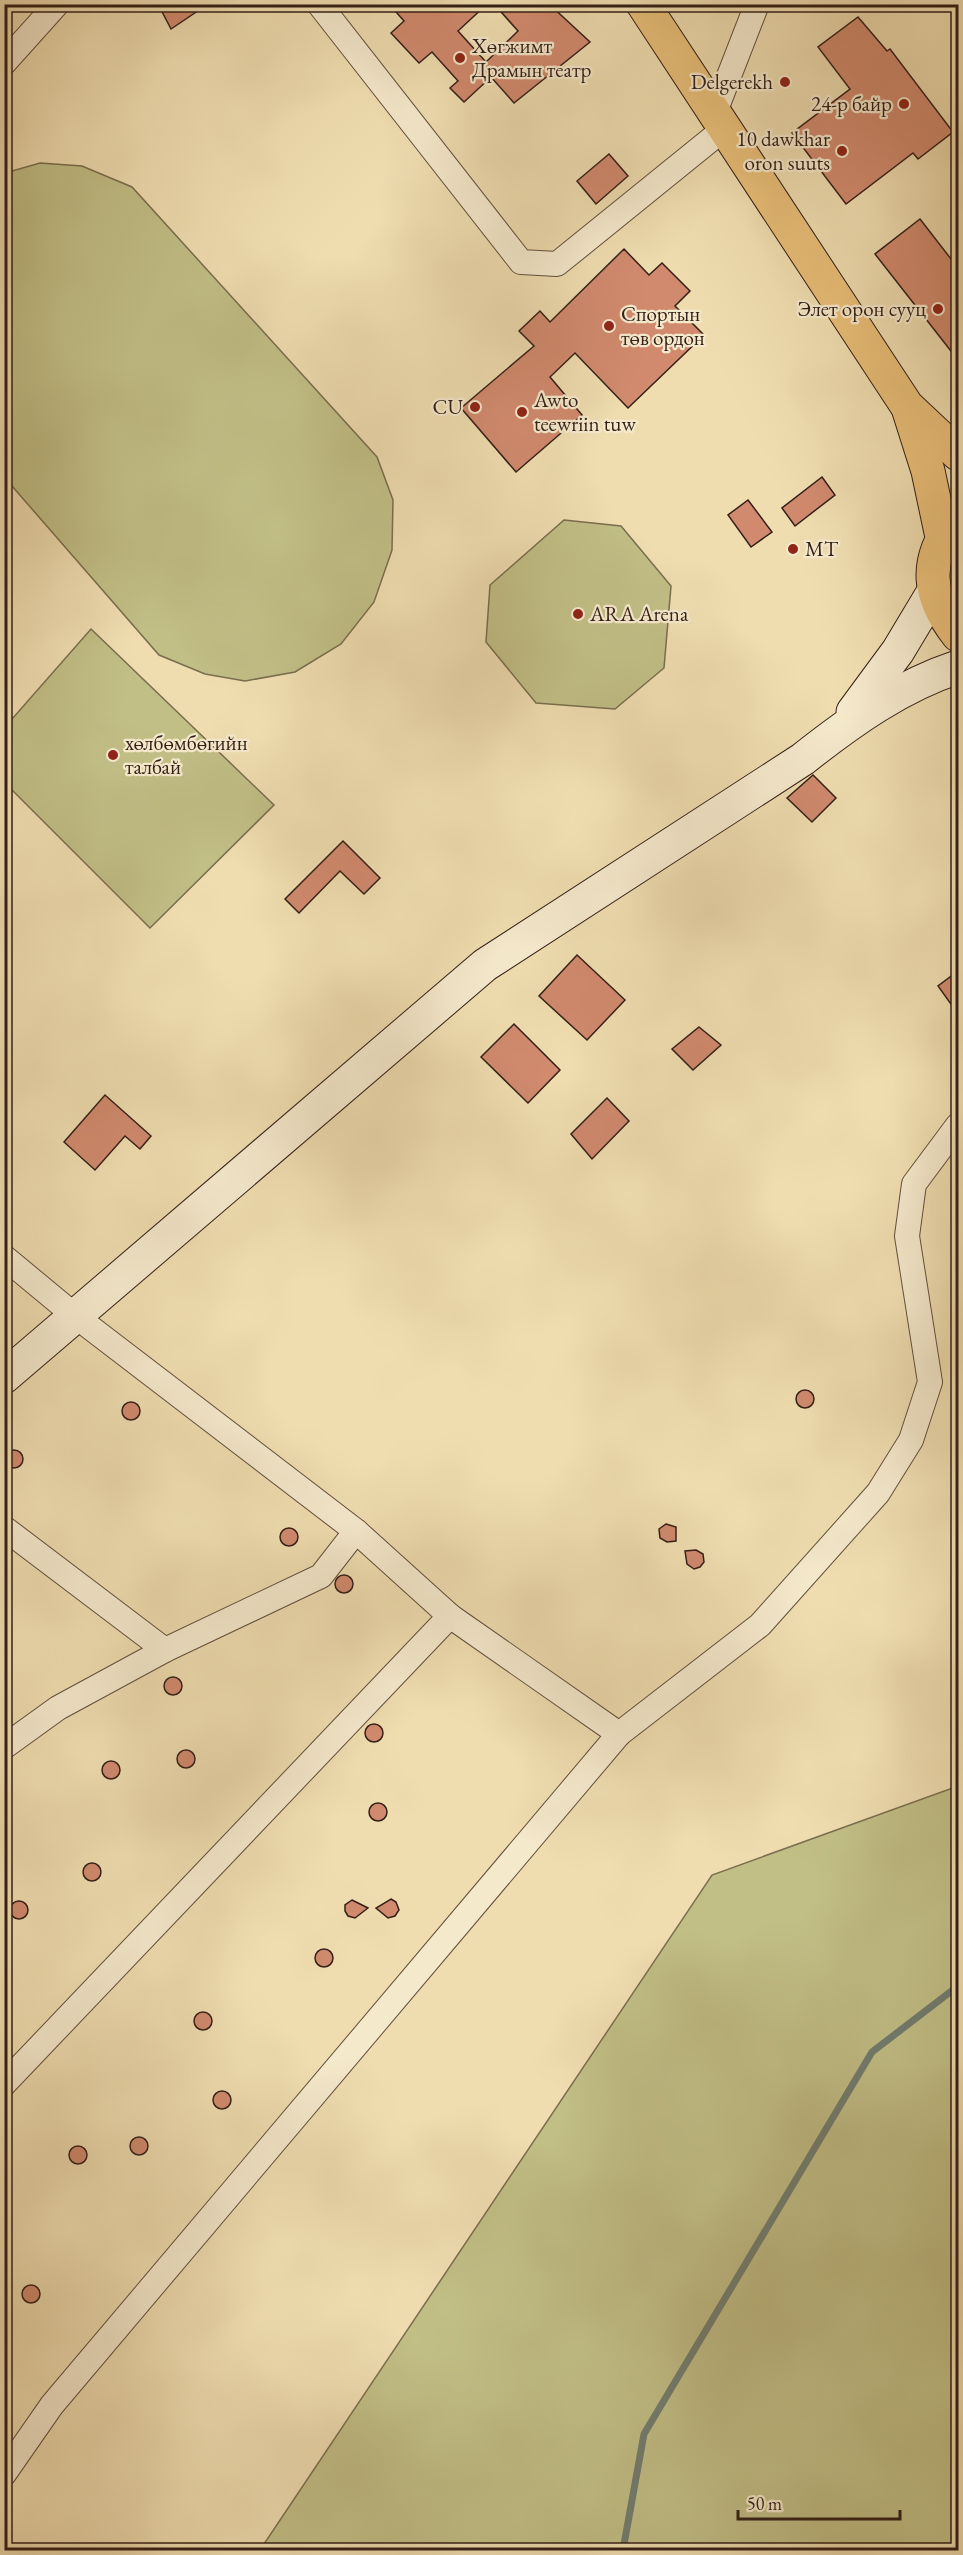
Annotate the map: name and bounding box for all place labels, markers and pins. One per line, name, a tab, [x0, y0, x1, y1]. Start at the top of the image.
place label: Хөгжимт Драмын театр	[471, 32, 592, 83]
marker: Хөгжимт Драмын театр	[453, 51, 467, 65]
place label: Delgerekh	[691, 68, 773, 95]
marker: Delgerekh	[778, 75, 792, 89]
place label: 24-р байр	[811, 90, 892, 117]
marker: 24-р байр	[897, 97, 911, 111]
place label: 10 dawkhar oron suuts	[737, 125, 830, 176]
marker: 10 dawkhar oron suuts	[835, 144, 849, 158]
place label: Элет орон сууц	[798, 295, 926, 322]
place label: Спортын төв ордон	[621, 300, 705, 351]
marker: Элет орон сууц	[931, 302, 945, 316]
marker: Спортын төв ордон	[602, 319, 616, 333]
place label: Awto teewriin tuw	[533, 386, 636, 437]
place label: CU	[433, 393, 463, 420]
marker: CU	[468, 400, 482, 414]
marker: Awto teewriin tuw	[515, 405, 529, 419]
place label: MT	[805, 535, 839, 562]
marker: MT	[786, 542, 800, 556]
place label: ARA Arena	[589, 600, 689, 627]
marker: ARA Arena	[571, 607, 585, 621]
place label: хөлбөмбөгийн талбай	[125, 729, 248, 780]
marker: хөлбөмбөгийн талбай	[106, 748, 120, 762]

